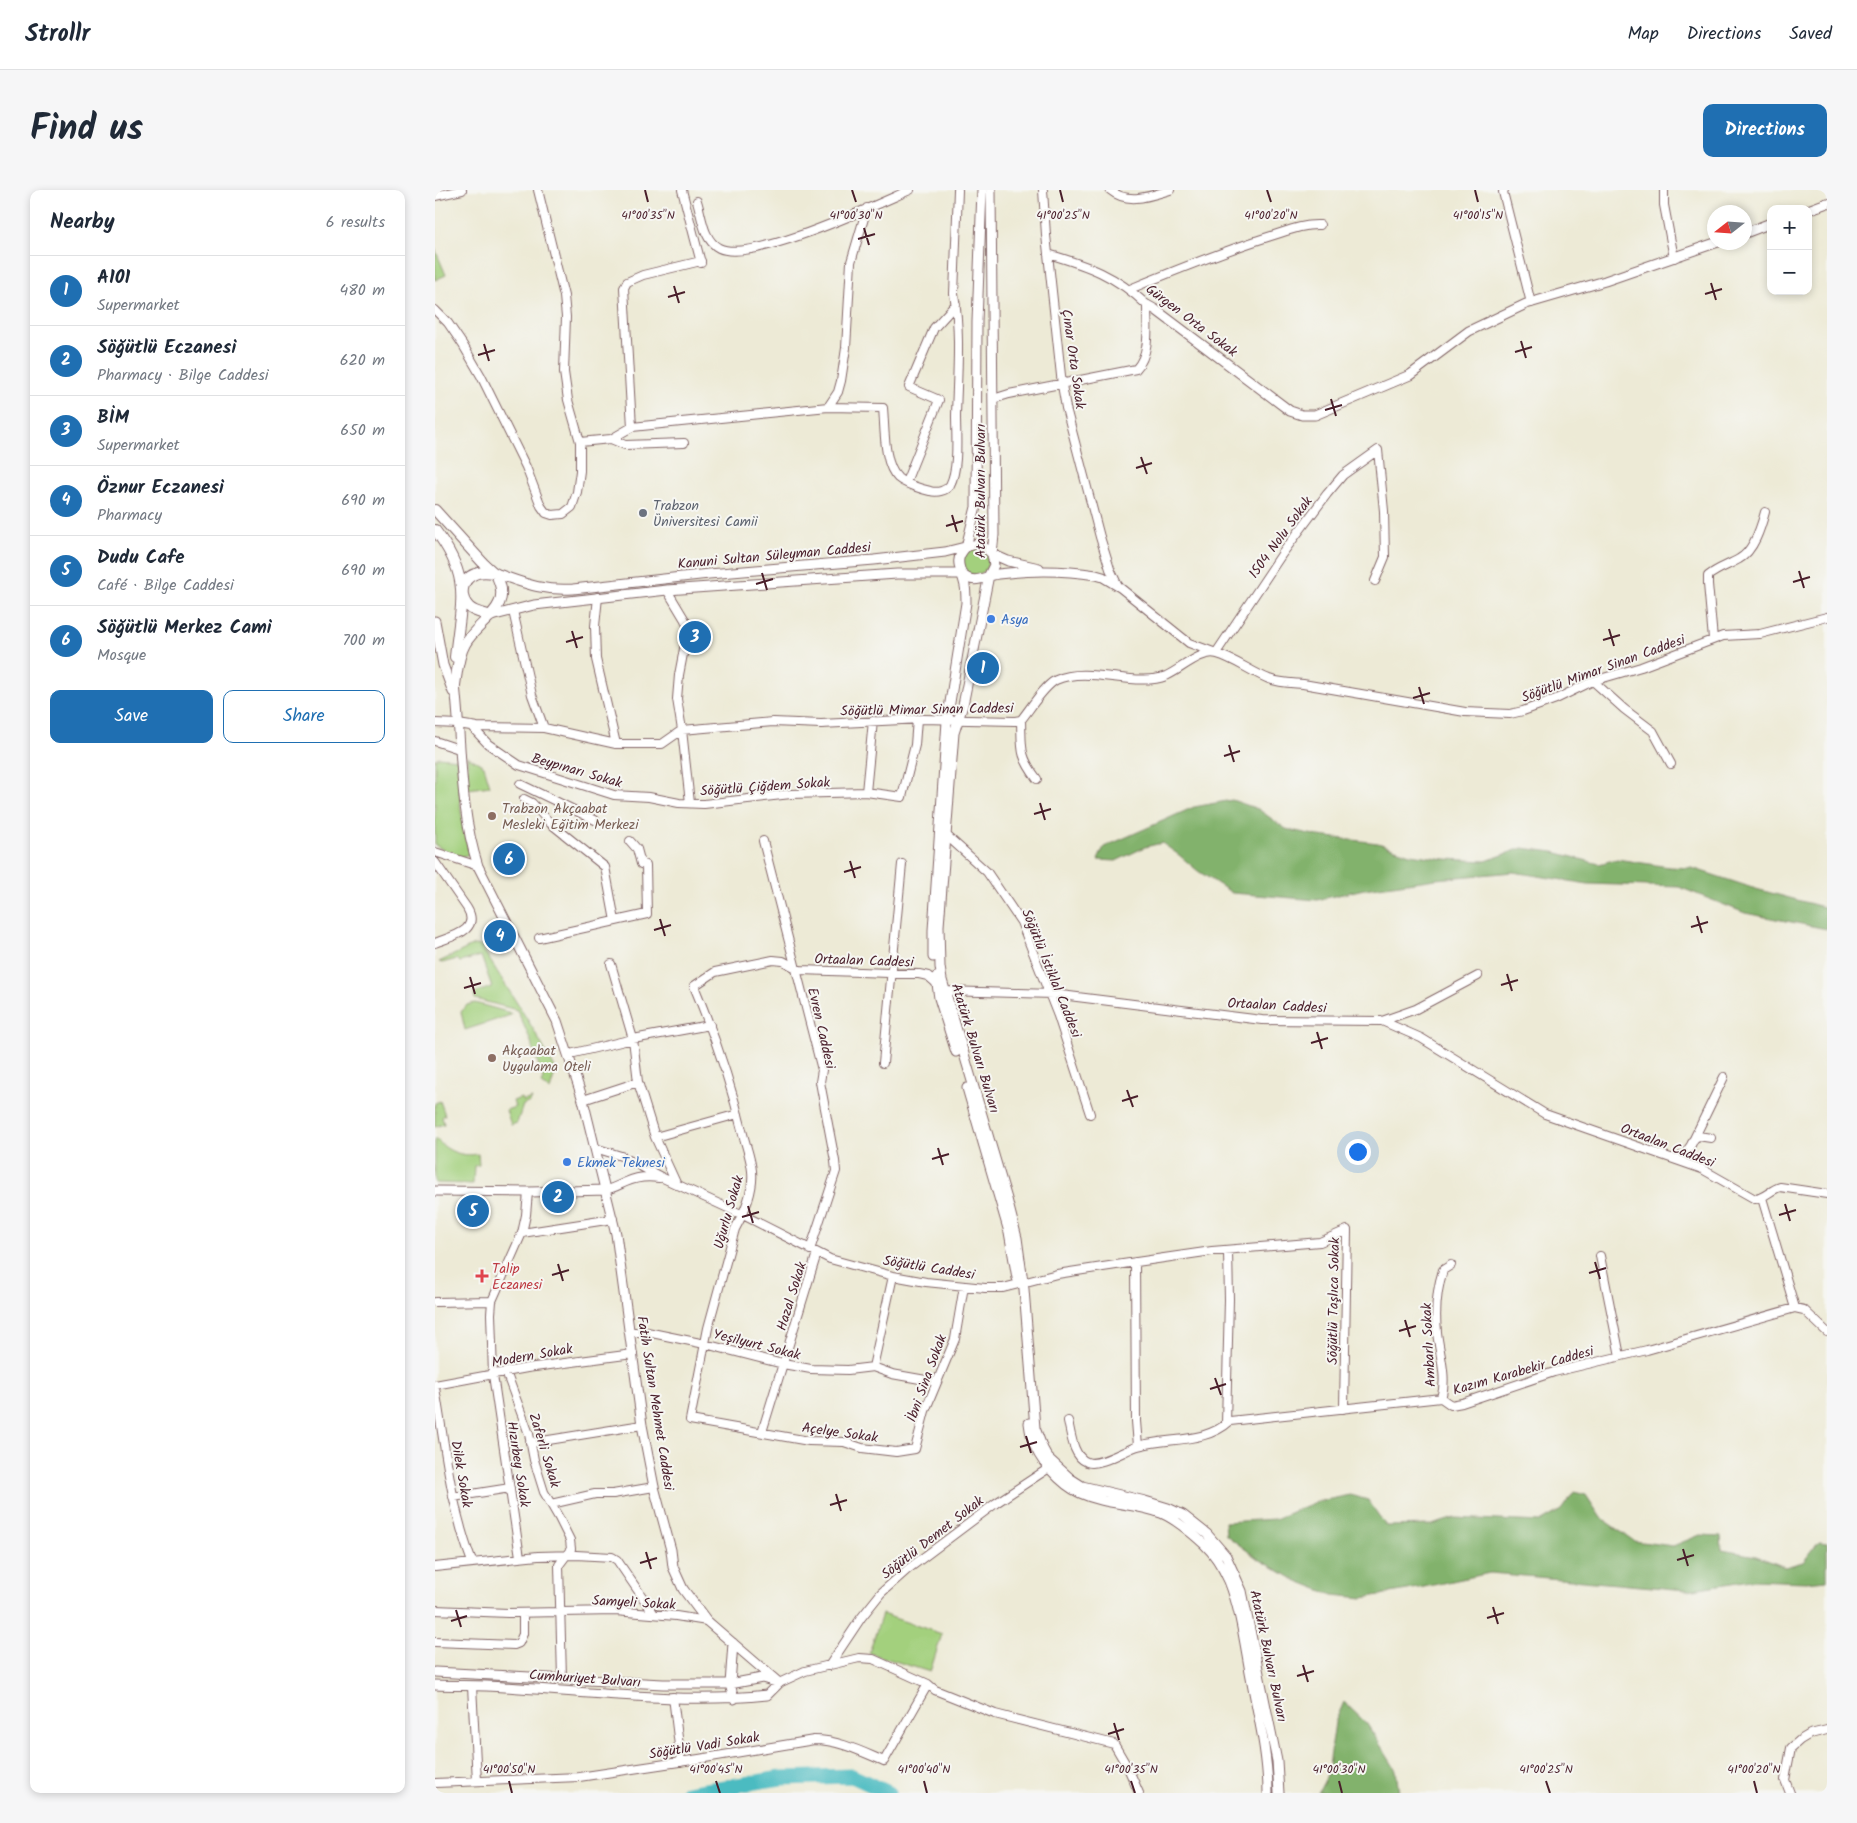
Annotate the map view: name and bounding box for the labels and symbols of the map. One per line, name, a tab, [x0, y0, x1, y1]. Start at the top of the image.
north arrow	[1707, 205, 1752, 250]
text: 41°00'35"N	[621, 206, 675, 225]
text: 41°00'30"N	[829, 206, 883, 225]
text: 41°00'25"N	[1036, 206, 1090, 225]
text: 41°00'20"N	[1244, 206, 1298, 225]
text: 41°00'15"N	[1453, 206, 1503, 225]
street label: Gürgen Orta Sokak	[1141, 279, 1242, 363]
street label: Çınar Orta Sokak	[1055, 308, 1091, 411]
street label: Atatürk Bulvarı Bulvarı	[970, 423, 992, 558]
street label: 1504 Nolu Sokak	[1243, 491, 1319, 583]
place label: Trabzon Üniversitesi Camii	[653, 495, 758, 533]
marker: Trabzon Üniversitesi Camii	[637, 507, 649, 519]
street label: Kanuni Sultan Süleyman Caddesi	[677, 537, 872, 575]
place label: Asya	[1001, 609, 1029, 631]
marker: Asya	[985, 613, 997, 625]
pin: 3	[679, 618, 711, 656]
street label: Söğütlü Mimar Sinan Caddesi	[1518, 629, 1689, 709]
pin: 1	[967, 649, 999, 687]
street label: Söğütlü Mimar Sinan Caddesi	[840, 697, 1014, 723]
street label: Beypınarı Sokak	[529, 747, 625, 795]
street label: Söğütlü Çiğdem Sokak	[699, 771, 831, 803]
place label: Trabzon Akçaabat Mesleki Eğitim Merkezi	[502, 798, 639, 836]
marker: Trabzon Akçaabat Mesleki Eğitim Merkezi	[486, 810, 498, 822]
pin: 6	[493, 840, 525, 878]
street label: Söğütlü İstiklal Caddesi	[1015, 906, 1087, 1042]
pin: 4	[484, 917, 516, 955]
street label: Ortaalan Caddesi	[814, 948, 915, 974]
street label: Atatürk Bulvarı Bulvarı	[945, 981, 1005, 1116]
street label: Evren Caddesi	[801, 985, 841, 1072]
street label: Ortaalan Caddesi	[1227, 992, 1328, 1020]
place label: Akçaabat Uygulama Oteli	[502, 1040, 591, 1078]
marker: Akçaabat Uygulama Oteli	[486, 1052, 498, 1064]
street label: Ortaalan Caddesi	[1617, 1118, 1719, 1174]
your location	[1345, 1139, 1371, 1165]
place label: Ekmek Teknesi	[577, 1152, 665, 1174]
marker: Ekmek Teknesi	[561, 1156, 573, 1168]
street label: Uğurlu Sokak	[708, 1173, 750, 1252]
pin: 2	[542, 1178, 574, 1216]
pin: 5	[457, 1192, 489, 1230]
street label: Söğütlü Taşlıca Sokak	[1322, 1237, 1346, 1365]
street label: Söğütlü Caddesi	[881, 1250, 977, 1286]
place label: Talip Eczanesi	[492, 1258, 543, 1296]
street label: Hazal Sokak	[771, 1259, 813, 1334]
marker: Talip Eczanesi	[476, 1270, 488, 1282]
street label: Ambarlı Sokak	[1416, 1302, 1442, 1388]
street label: Fatih Sultan Mehmet Caddesi	[630, 1314, 680, 1493]
street label: Yeşilyurt Sokak	[711, 1323, 803, 1367]
street label: İbni Sina Sokak	[901, 1331, 953, 1425]
street label: Modern Sokak	[490, 1338, 575, 1374]
street label: Kazım Karabekir Caddesi	[1450, 1340, 1597, 1402]
street label: Zaferli Sokak	[522, 1410, 566, 1491]
street label: Açelye Sokak	[800, 1417, 880, 1449]
street label: Hızırbey Sokak	[500, 1420, 536, 1509]
street label: Dilek Sokak	[444, 1439, 478, 1510]
street label: Söğütlü Demet Sokak	[876, 1490, 989, 1585]
street label: Atatürk Bulvarı Bulvarı	[1243, 1588, 1293, 1725]
street label: Samyeli Sokak	[591, 1590, 677, 1616]
street label: Cumhuriyet Bulvarı	[528, 1664, 642, 1694]
street label: Söğütlü Vadi Sokak	[647, 1726, 761, 1766]
text: 41°00'50"N	[483, 1760, 535, 1779]
text: 41°00'45"N	[689, 1760, 743, 1779]
text: 41°00'40"N	[898, 1760, 950, 1779]
text: 41°00'35"N	[1104, 1760, 1158, 1779]
text: 41°00'30"N	[1312, 1760, 1366, 1779]
text: 41°00'25"N	[1519, 1760, 1573, 1779]
text: 41°00'20"N	[1727, 1760, 1781, 1779]

